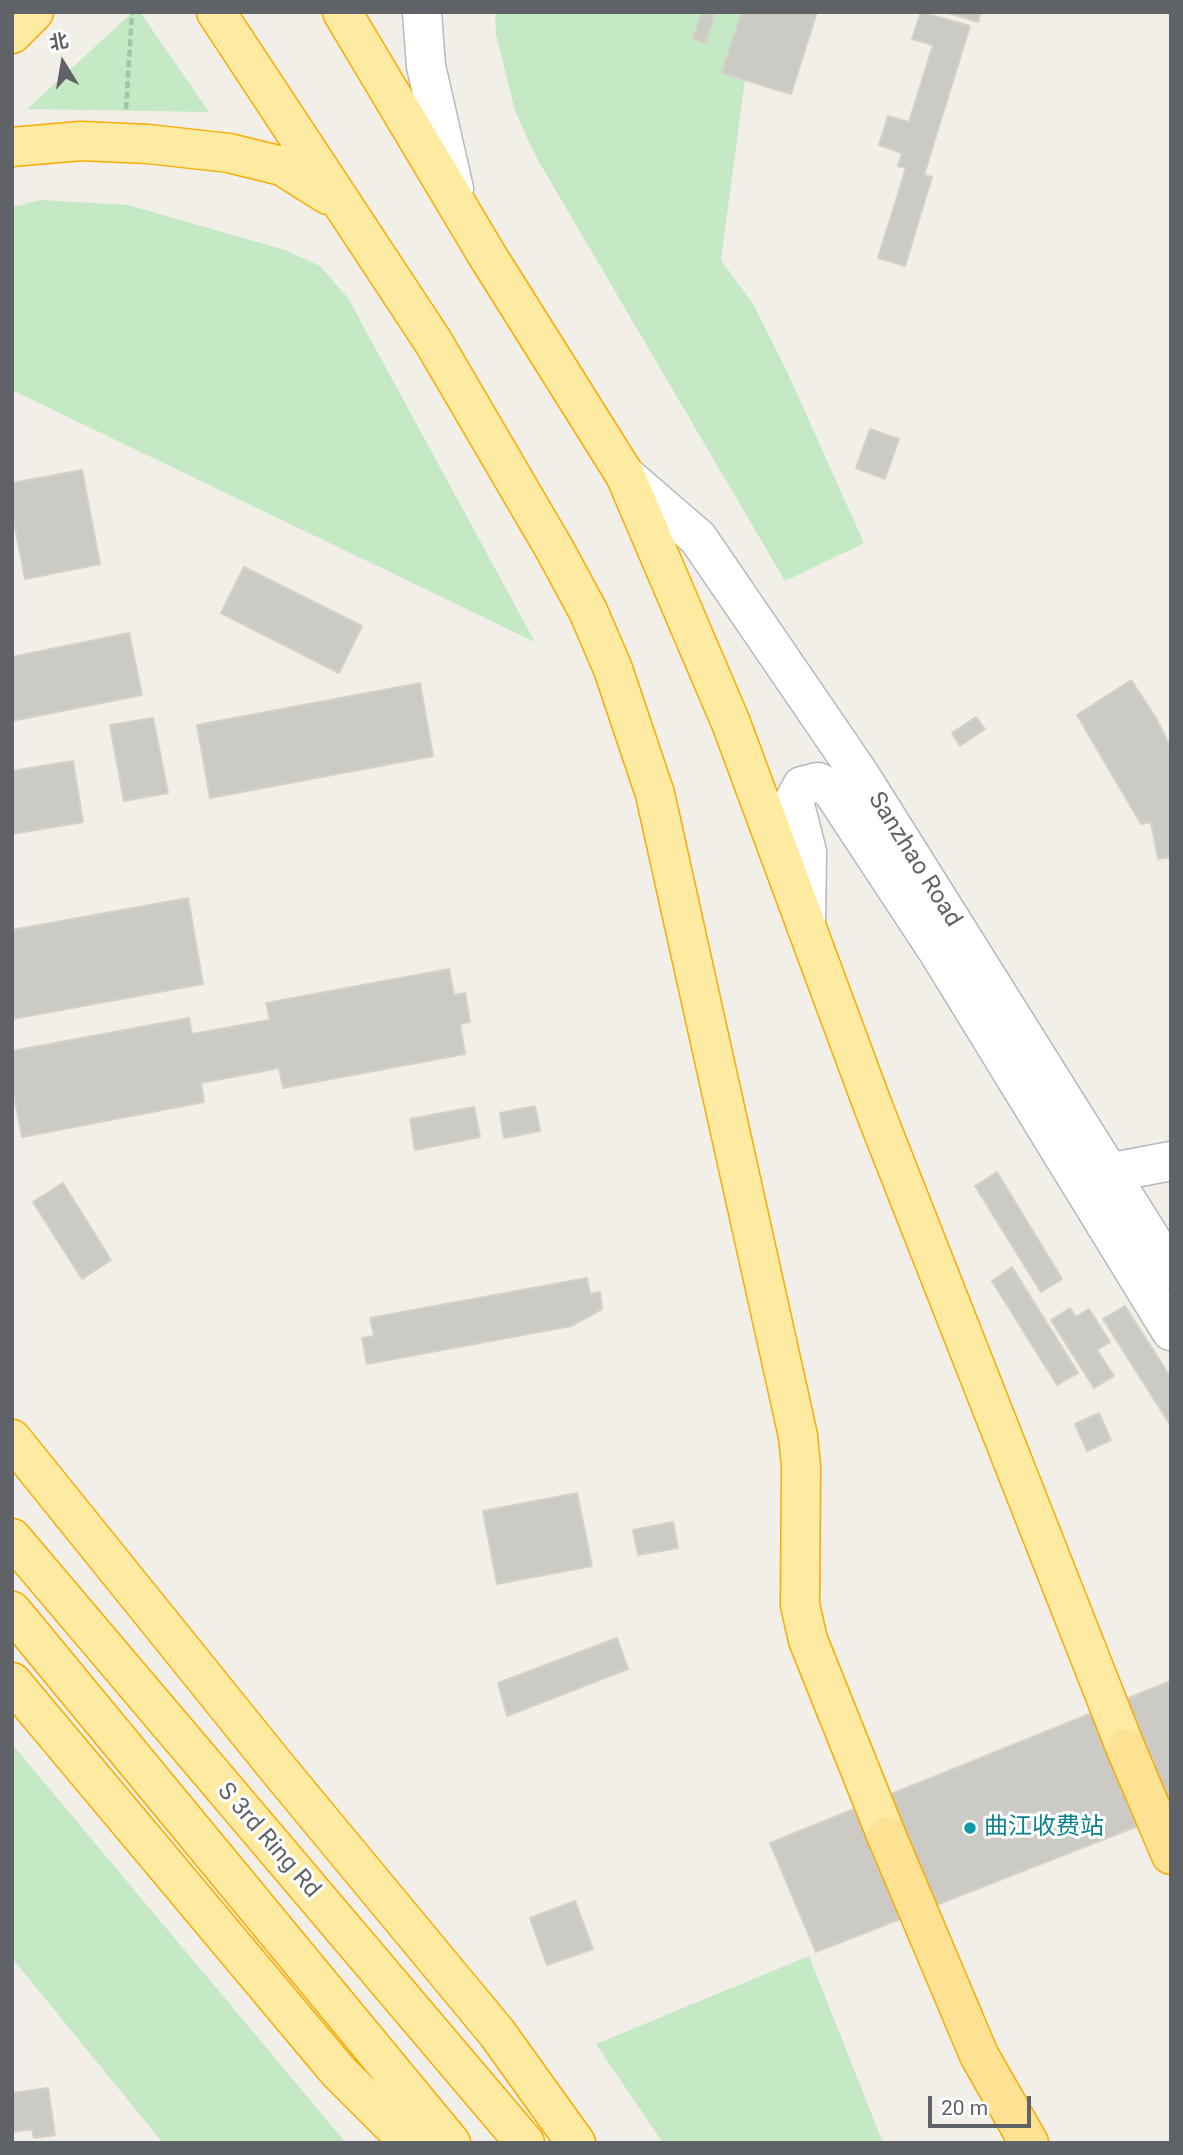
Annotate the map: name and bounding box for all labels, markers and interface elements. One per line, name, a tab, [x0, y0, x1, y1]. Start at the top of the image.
north arrow	[28, 28, 98, 98]
text: 北	[47, 29, 70, 55]
street label: Sanzhao Road	[861, 787, 967, 933]
street label: S 3rd Ring Rd	[210, 1778, 326, 1904]
place label: 曲江收费站	[984, 1814, 1104, 1842]
marker: 曲江收费站	[962, 1820, 978, 1836]
scale bar	[931, 2082, 1034, 2126]
text: 20 m	[941, 2096, 988, 2120]

